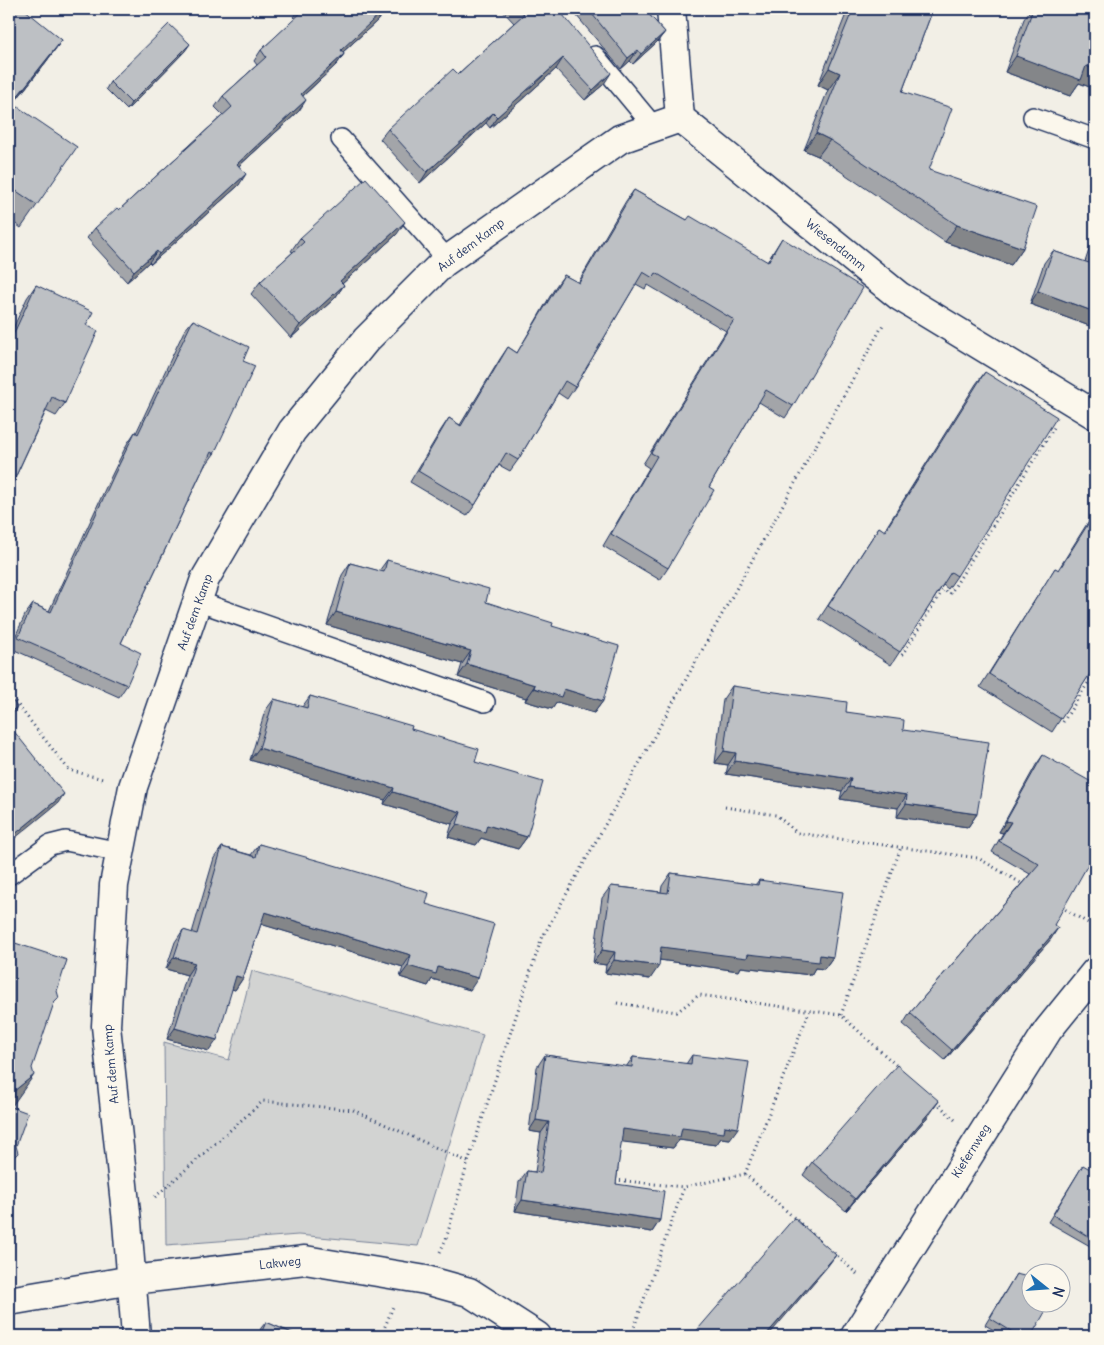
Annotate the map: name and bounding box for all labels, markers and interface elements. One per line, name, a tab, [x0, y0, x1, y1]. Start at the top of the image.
street label: Auf dem Kamp	[434, 214, 507, 275]
street label: Wiesendamm	[803, 216, 870, 274]
street label: Auf dem Kamp	[174, 572, 215, 652]
street label: Auf dem Kamp	[100, 1023, 121, 1104]
street label: Kiefernweg	[948, 1121, 993, 1181]
street label: Lakweg	[258, 1253, 302, 1272]
north arrow	[1022, 1262, 1072, 1312]
text: N	[1048, 1285, 1068, 1299]

